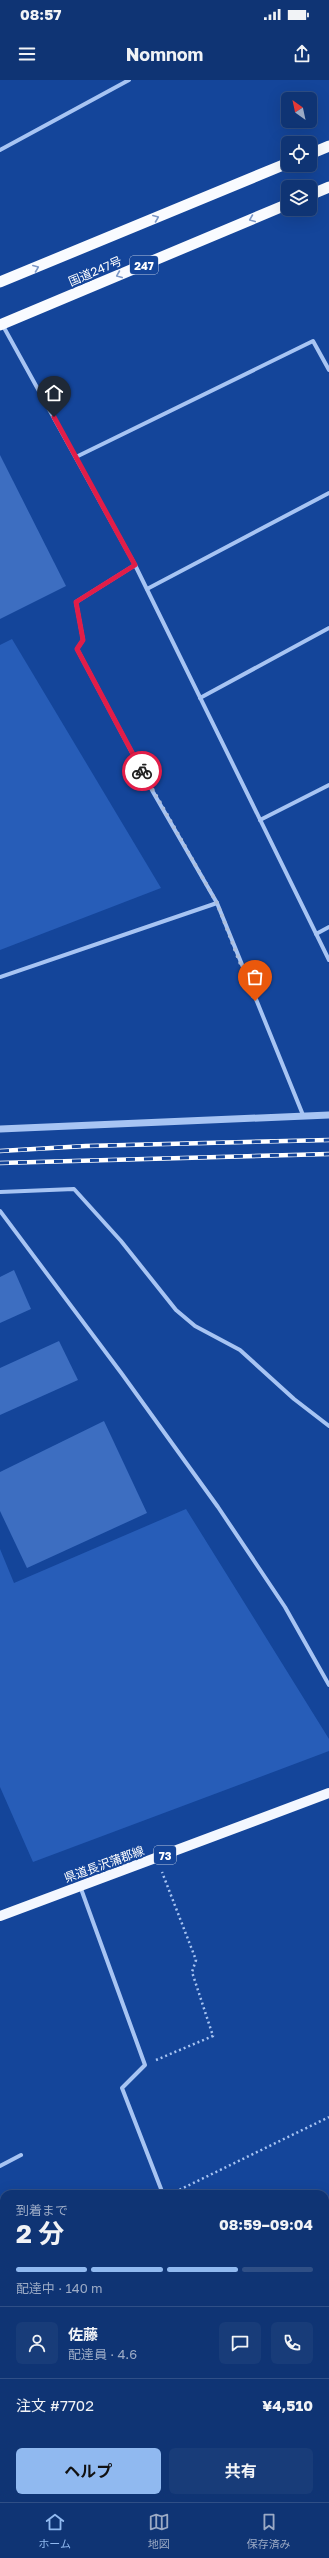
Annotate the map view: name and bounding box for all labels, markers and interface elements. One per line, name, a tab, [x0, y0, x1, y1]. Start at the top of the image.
text: 08:57	[20, 5, 61, 23]
icon: menu	[16, 43, 38, 65]
text: Nomnom	[126, 43, 203, 65]
icon: share	[291, 43, 313, 65]
north arrow	[281, 92, 317, 128]
map controls	[281, 92, 317, 216]
button: locate	[281, 136, 317, 172]
button: layers	[281, 180, 317, 216]
one-way arrow	[152, 215, 160, 223]
one-way arrow	[249, 215, 256, 223]
street label: 国道247号	[66, 253, 124, 289]
road number: 247	[130, 256, 158, 274]
one-way arrow	[33, 264, 40, 272]
one-way arrow	[116, 270, 124, 278]
pin	[37, 376, 71, 417]
icon: home	[43, 382, 65, 404]
courier	[122, 751, 162, 791]
icon: bike	[131, 760, 153, 782]
pin	[238, 960, 272, 1001]
icon: bag	[244, 966, 266, 988]
street label: 県道長沢蒲郡線	[62, 1843, 146, 1885]
road number: 73	[154, 1846, 176, 1864]
text: 到着まで	[16, 2202, 68, 2218]
text: 08:59–09:04	[219, 2215, 313, 2233]
text: 2 分	[16, 2218, 64, 2249]
text: 配達中 · 140 m	[16, 2280, 102, 2296]
button: person	[16, 2322, 58, 2364]
button: chat	[219, 2322, 261, 2364]
button: phone	[271, 2322, 313, 2364]
text: 佐藤	[68, 2325, 98, 2343]
text: 配達員 · 4.6	[68, 2346, 137, 2362]
text: 注文 #7702	[16, 2396, 94, 2414]
text: ¥4,510	[262, 2396, 313, 2414]
button: ヘルプ	[16, 2448, 161, 2494]
button: 共有	[169, 2448, 313, 2494]
tab: ホーム	[38, 2511, 71, 2551]
tab: 地図	[148, 2511, 170, 2551]
tab: 保存済み	[247, 2511, 291, 2551]

